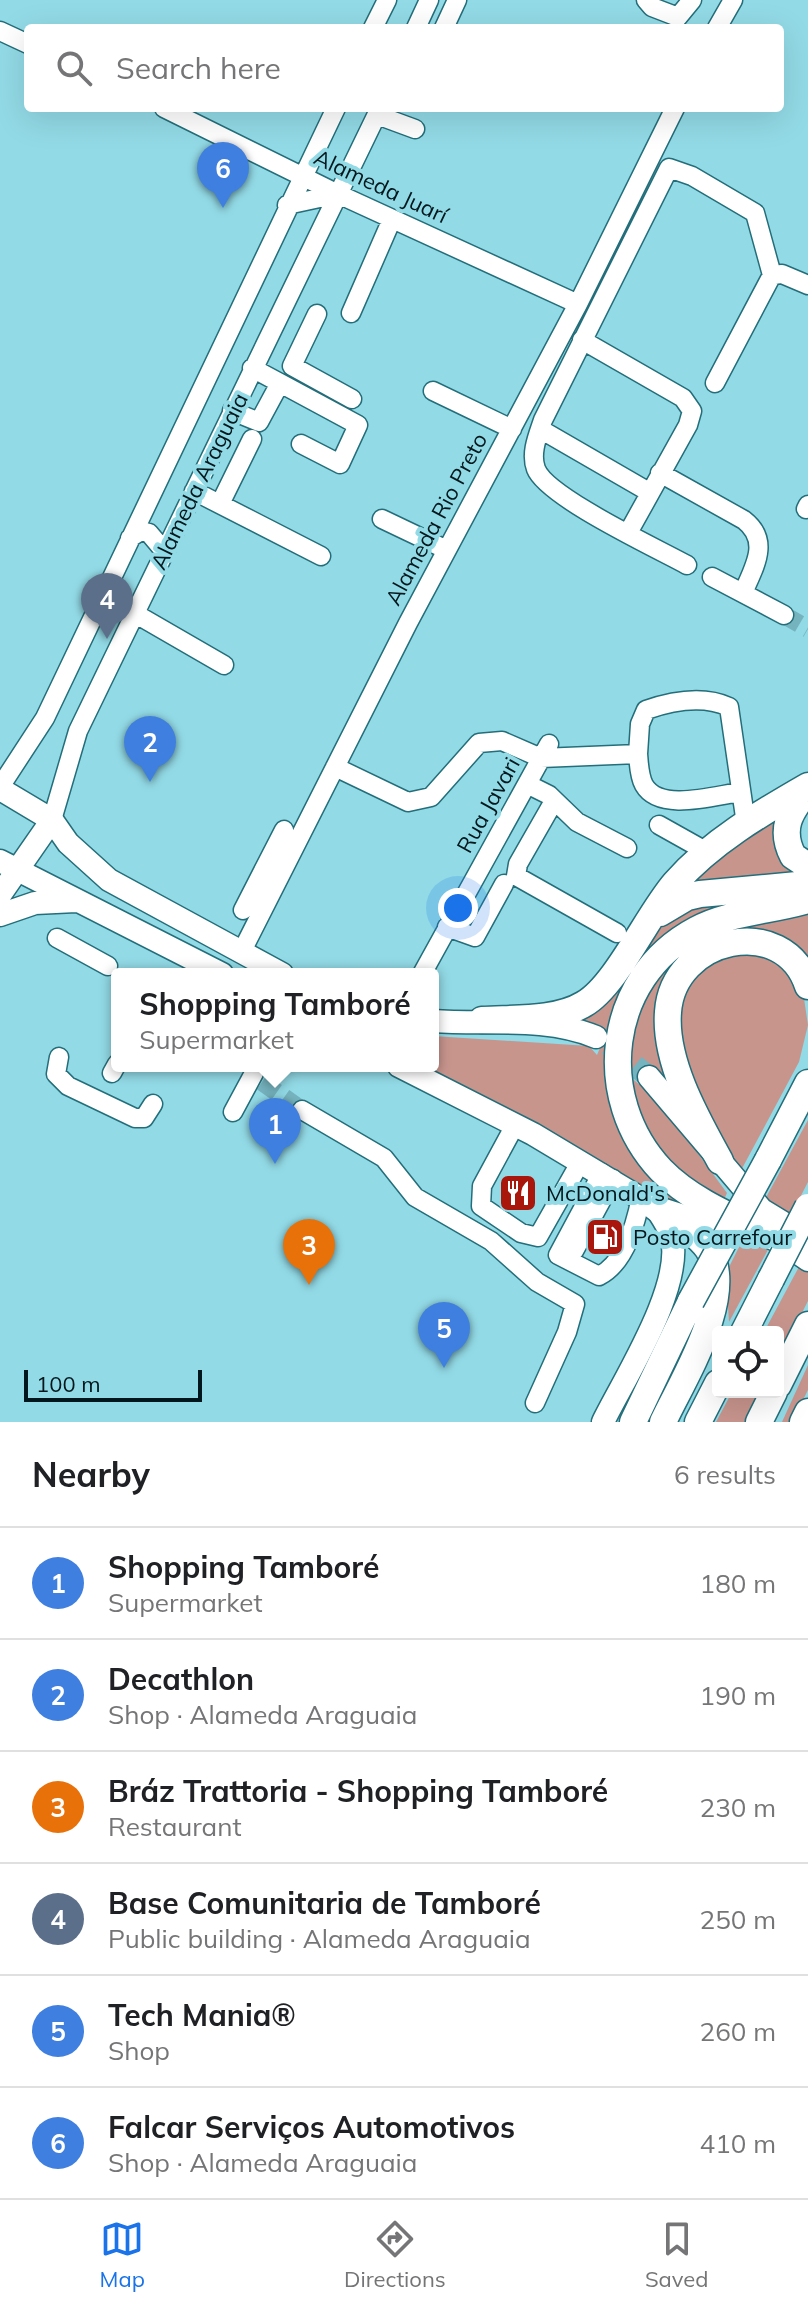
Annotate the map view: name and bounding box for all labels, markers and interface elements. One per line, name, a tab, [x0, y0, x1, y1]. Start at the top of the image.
search box	[24, 24, 784, 112]
icon: search	[52, 46, 96, 90]
text: Search here	[116, 49, 281, 87]
pin: 6	[197, 142, 249, 208]
street label: Alameda Juarí	[310, 143, 454, 230]
street label: Alameda Araguaia	[144, 388, 254, 574]
street label: Alameda Rio Preto	[379, 428, 493, 610]
pin: 4	[81, 573, 133, 639]
pin: 2	[124, 716, 176, 782]
street label: Rua Javari	[450, 752, 526, 858]
your location	[438, 888, 478, 928]
popup	[111, 968, 439, 1072]
text: Shopping Tamboré	[139, 985, 411, 1023]
text: Supermarket	[139, 1023, 294, 1056]
pin: 1	[249, 1098, 301, 1164]
restaurant icon: McDonald's	[497, 1172, 539, 1214]
place label: McDonald's	[546, 1179, 665, 1207]
fuel station icon: Posto Carrefour	[584, 1216, 626, 1258]
pin: 3	[283, 1219, 335, 1285]
place label: Posto Carrefour	[633, 1223, 792, 1251]
pin: 5	[418, 1302, 470, 1368]
map controls	[712, 1326, 784, 1398]
button: locate	[712, 1326, 784, 1398]
scale bar	[24, 1366, 202, 1402]
text: 100 m	[36, 1370, 101, 1398]
text: Nearby	[32, 1453, 150, 1496]
text: 6 results	[674, 1458, 776, 1491]
text: Shopping Tamboré	[108, 1548, 379, 1586]
text: 1	[50, 1567, 66, 1600]
text: 180 m	[700, 1567, 776, 1600]
text: Supermarket	[108, 1586, 263, 1619]
text: Decathlon	[108, 1660, 254, 1698]
text: 2	[50, 1679, 66, 1712]
text: 190 m	[700, 1679, 776, 1712]
text: Shop · Alameda Araguaia	[108, 1698, 417, 1731]
text: Bráz Trattoria - Shopping Tamboré	[108, 1772, 608, 1810]
text: 3	[50, 1791, 66, 1824]
text: 230 m	[700, 1791, 776, 1824]
text: Restaurant	[108, 1810, 242, 1843]
text: Base Comunitaria de Tamboré	[108, 1884, 541, 1922]
text: 4	[50, 1903, 66, 1936]
text: 250 m	[700, 1903, 776, 1936]
text: Public building · Alameda Araguaia	[108, 1922, 531, 1955]
text: Tech Mania®	[108, 1996, 296, 2034]
text: 5	[50, 2015, 66, 2048]
text: 260 m	[700, 2015, 776, 2048]
text: Shop	[108, 2034, 170, 2067]
text: Falcar Serviços Automotivos	[108, 2108, 515, 2146]
text: 6	[50, 2127, 66, 2160]
text: 410 m	[700, 2127, 776, 2160]
text: Shop · Alameda Araguaia	[108, 2146, 417, 2179]
tab: Map	[100, 2217, 145, 2293]
tab: Directions	[344, 2217, 446, 2293]
tab: Saved	[645, 2217, 708, 2293]

